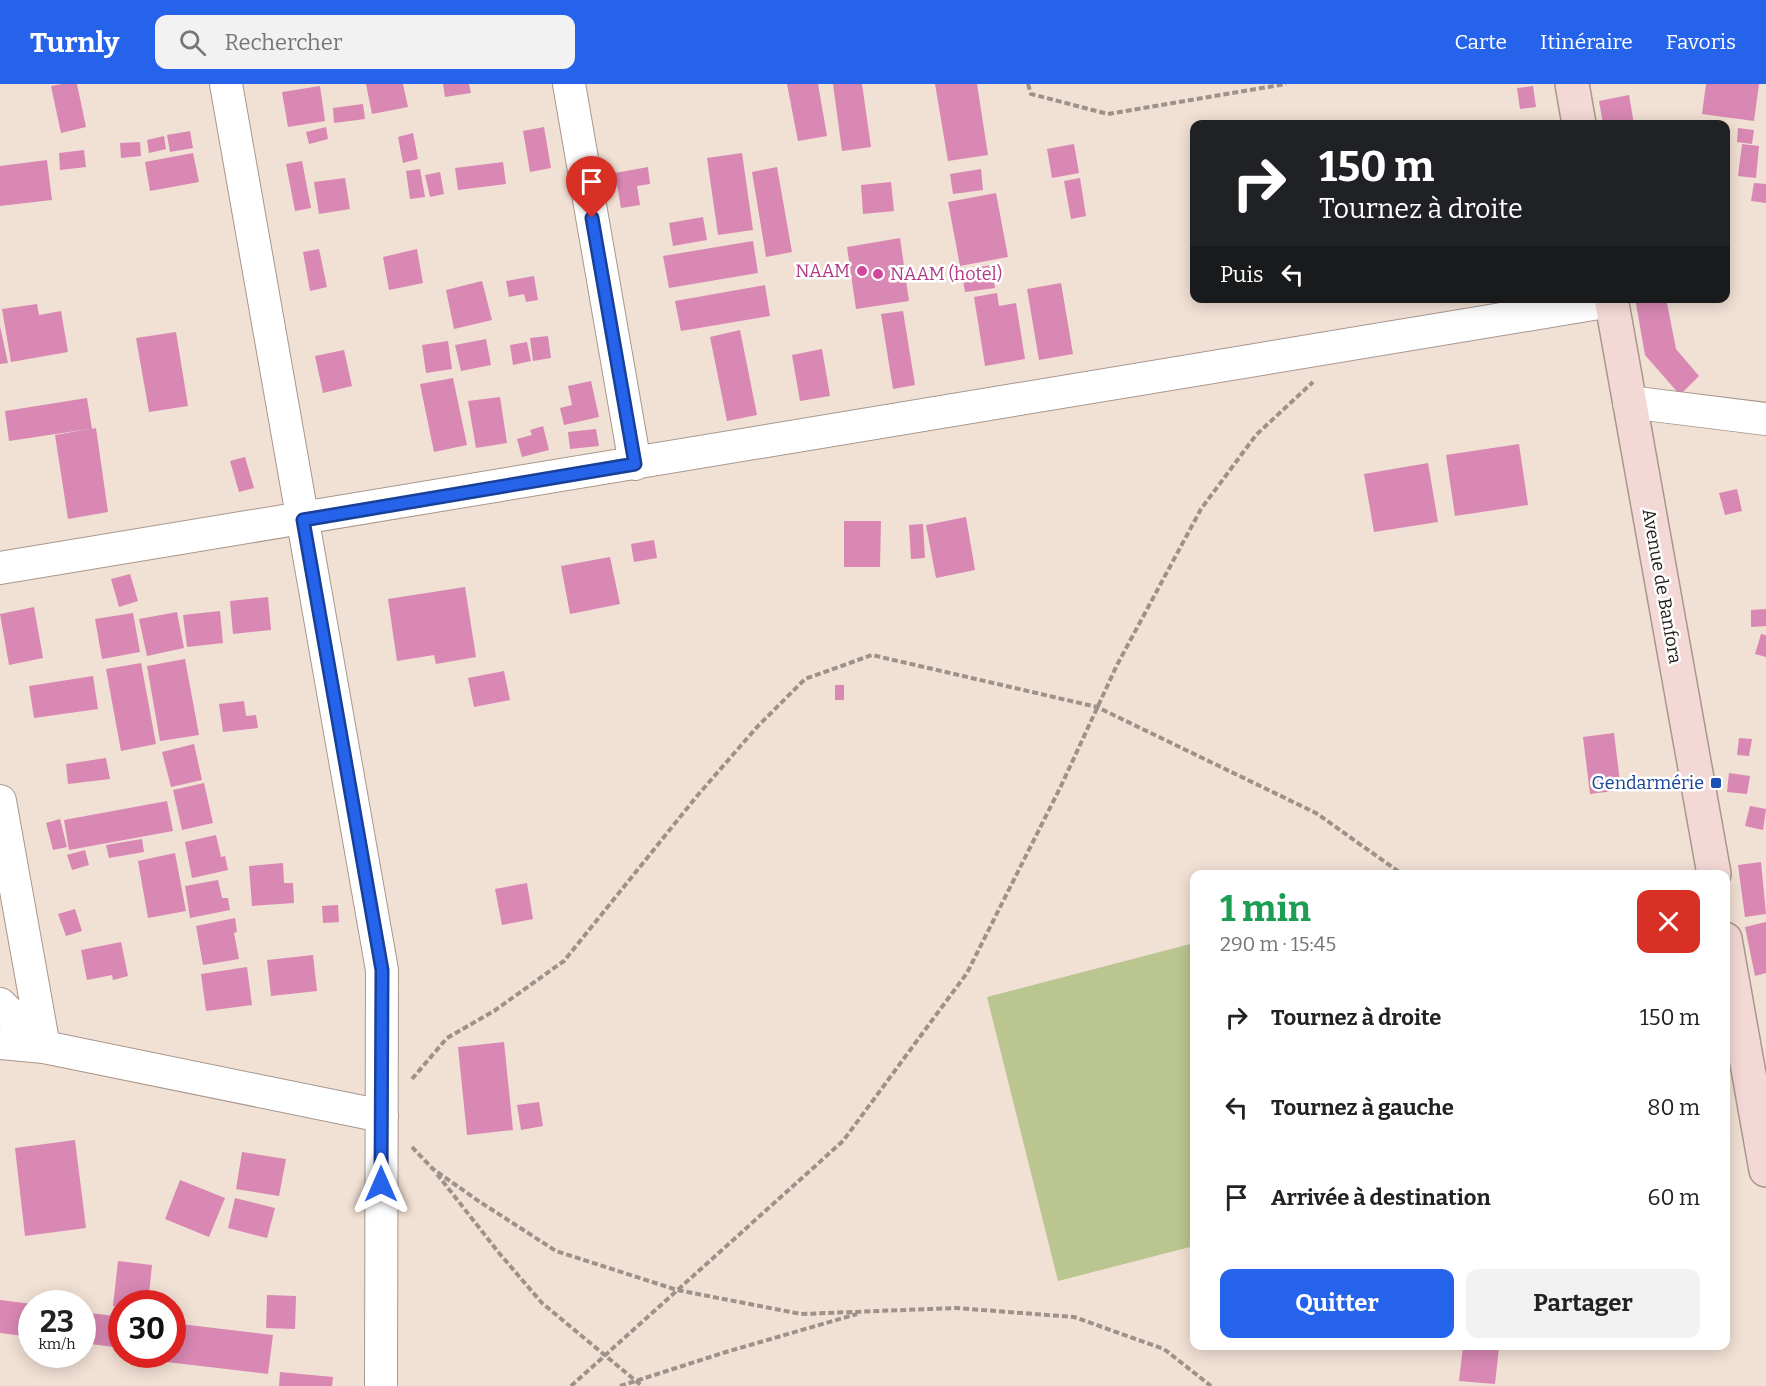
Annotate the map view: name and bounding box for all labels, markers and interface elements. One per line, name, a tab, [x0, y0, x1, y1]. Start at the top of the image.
search box	[155, 15, 575, 69]
text: Turnly	[30, 26, 119, 59]
icon: search	[176, 26, 209, 59]
text: Rechercher	[224, 29, 343, 56]
text: Carte	[1454, 29, 1507, 55]
text: Itinéraire	[1540, 29, 1633, 55]
text: Favoris	[1666, 29, 1736, 55]
text: 150 m	[1319, 142, 1434, 192]
icon: right	[1220, 144, 1298, 222]
pin	[566, 156, 617, 218]
icon: arrive	[575, 165, 608, 198]
text: Tournez à droite	[1319, 193, 1523, 225]
icon: left	[1276, 258, 1309, 291]
place label: NAAM	[795, 260, 850, 282]
text: Puis	[1220, 261, 1264, 288]
place label: NAAM (hotel)	[890, 263, 1002, 285]
marker: NAAM	[855, 264, 869, 278]
marker: NAAM (hotel)	[871, 267, 885, 281]
street label: Avenue de Banfora	[1638, 507, 1686, 665]
place label: Gendarmérie	[1592, 772, 1704, 794]
marker: Gendarmérie	[1709, 776, 1723, 790]
text: 1 min	[1220, 887, 1311, 931]
button: close	[1637, 890, 1700, 953]
text: 290 m · 15:45	[1220, 932, 1336, 956]
icon: right	[1220, 1001, 1253, 1034]
text: Tournez à droite	[1271, 1004, 1441, 1031]
text: 150 m	[1640, 1004, 1700, 1031]
icon: left	[1220, 1091, 1253, 1124]
text: Tournez à gauche	[1271, 1094, 1454, 1121]
text: 80 m	[1647, 1094, 1700, 1121]
position arrow	[349, 1152, 413, 1216]
icon: arrive	[1220, 1181, 1253, 1214]
text: Arrivée à destination	[1271, 1184, 1491, 1211]
text: 60 m	[1648, 1184, 1700, 1211]
button: Quitter	[1220, 1269, 1454, 1338]
button: Partager	[1466, 1269, 1700, 1338]
speed limit sign: 30	[108, 1290, 186, 1368]
text: 23	[40, 1304, 74, 1340]
text: km/h	[38, 1335, 76, 1353]

